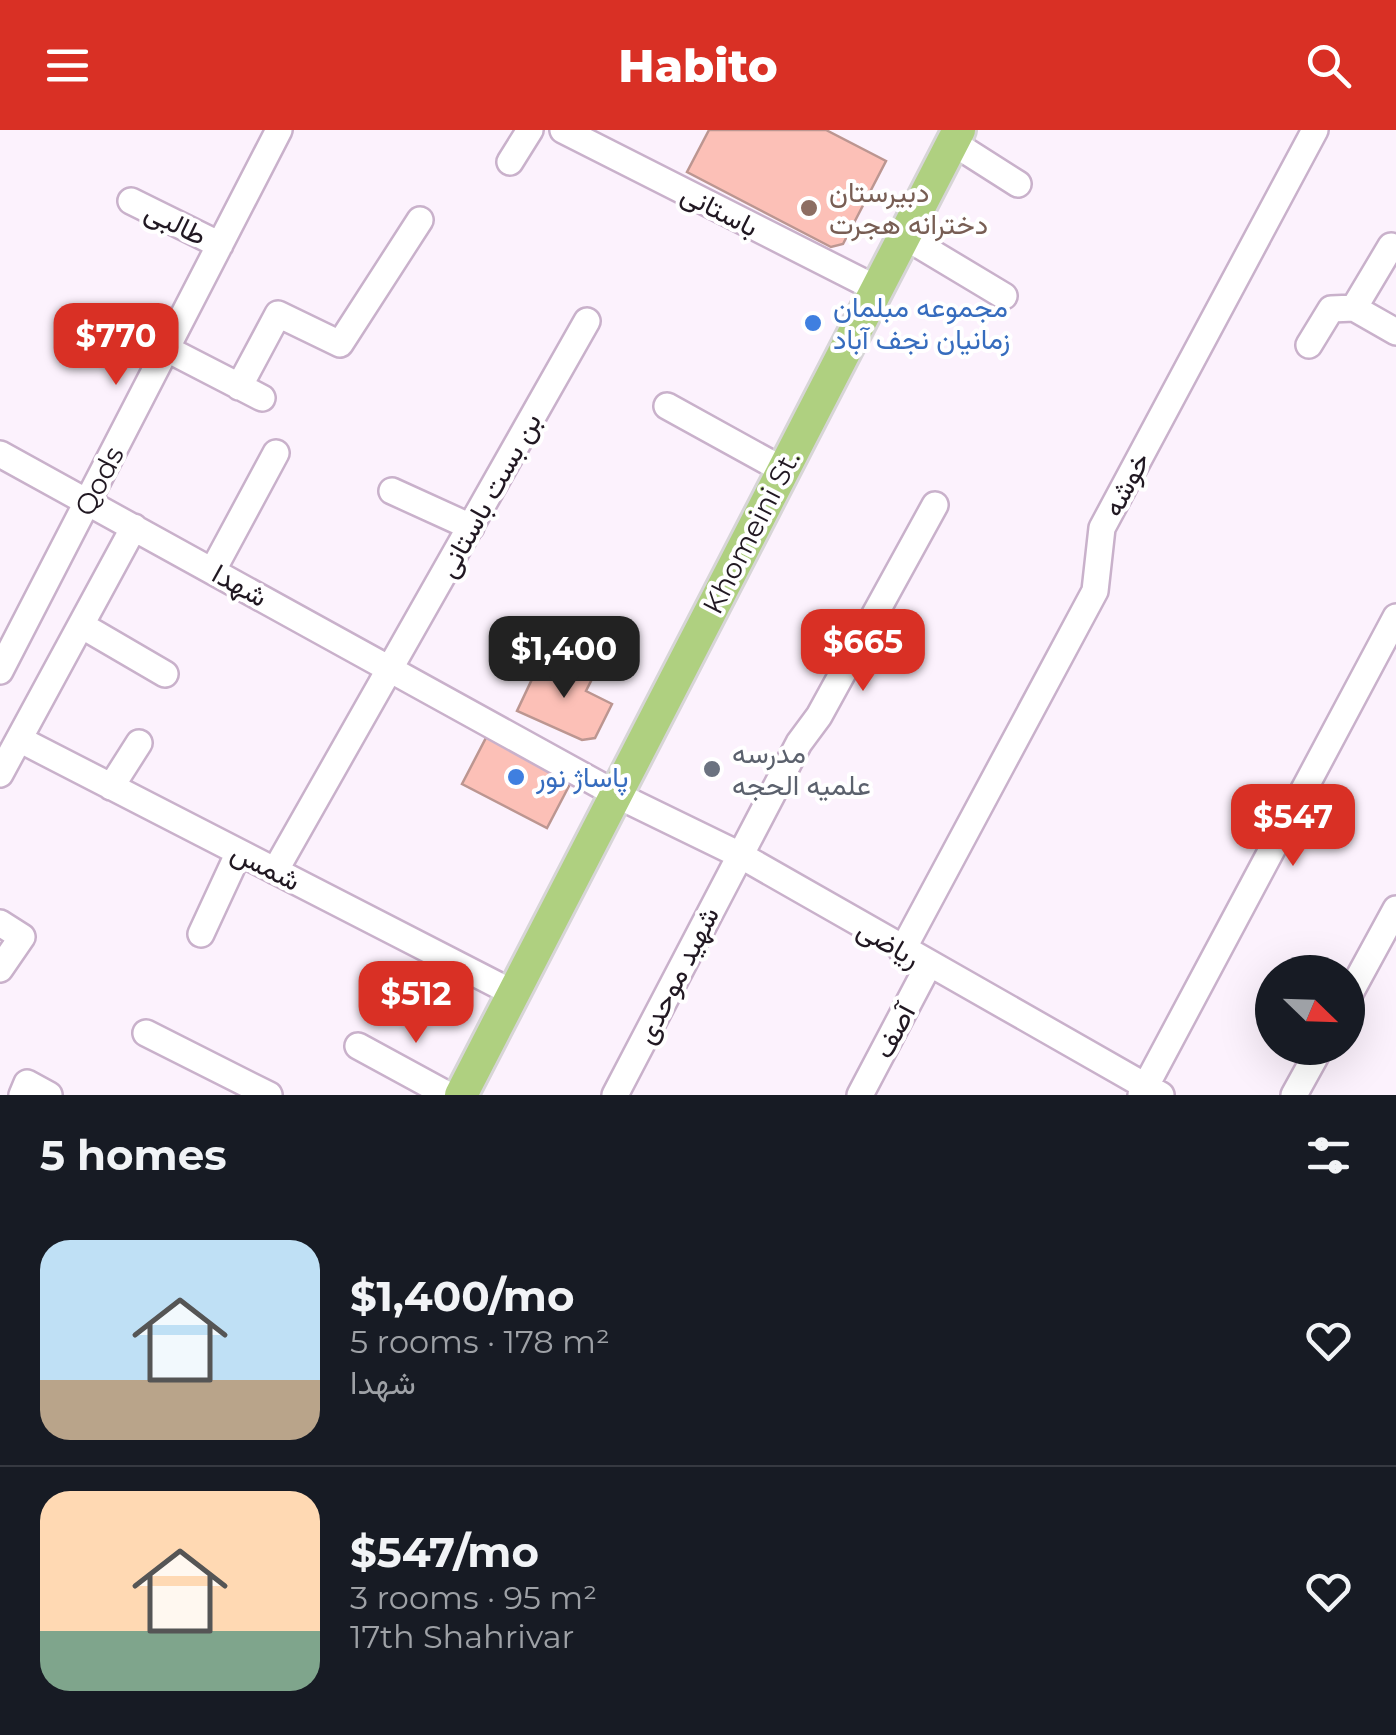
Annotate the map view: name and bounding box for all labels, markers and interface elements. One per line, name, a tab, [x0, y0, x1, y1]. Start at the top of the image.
icon: menu	[40, 38, 95, 93]
text: Habito	[618, 38, 778, 93]
icon: search	[1301, 38, 1356, 93]
place label: دبیرستان دخترانه هجرت	[829, 175, 988, 242]
street label: باستانی	[676, 176, 764, 244]
street label: طالبی	[140, 194, 212, 252]
marker: دبیرستان دخترانه هجرت	[798, 197, 820, 219]
place label: مجموعه مبلمان زمانیان نجف آباد	[833, 290, 1010, 357]
pin: $770	[57, 303, 175, 388]
marker: مجموعه مبلمان زمانیان نجف آباد	[802, 312, 824, 334]
text: $770	[76, 316, 156, 355]
street label: بن بست باستانی	[430, 407, 548, 583]
street label: Qods	[67, 440, 131, 522]
street label: Khomeini St.	[695, 444, 807, 620]
street label: خوشه	[1095, 446, 1158, 522]
street label: شهدا	[206, 556, 273, 615]
pin: $665	[804, 609, 922, 694]
pin: $1,400	[483, 616, 645, 701]
text: $665	[823, 622, 903, 661]
text: $1,400	[511, 629, 617, 668]
place label: مدرسه علمیه الحجه	[732, 736, 871, 802]
marker: مدرسه علمیه الحجه	[701, 758, 723, 780]
place label: پاساژ نور	[535, 760, 628, 796]
marker: پاساژ نور	[505, 766, 527, 788]
pin: $547	[1234, 784, 1352, 869]
text: $547	[1253, 797, 1333, 836]
street label: شمس	[226, 834, 306, 898]
street label: شهید موحدی	[628, 901, 727, 1050]
street label: ریاضی	[851, 911, 927, 975]
north arrow	[1255, 955, 1365, 1065]
map controls	[1255, 955, 1365, 1065]
pin: $512	[357, 961, 475, 1046]
text: $512	[381, 974, 451, 1013]
street label: آصف	[866, 996, 923, 1064]
icon: filters	[1301, 1128, 1356, 1183]
text: 5 homes	[40, 1129, 227, 1181]
text: $1,400/mo	[350, 1270, 575, 1322]
icon: home	[120, 1280, 240, 1400]
icon: heart	[1301, 1313, 1356, 1368]
text: 5 rooms · 178 m²	[350, 1322, 610, 1361]
text: شهدا	[350, 1363, 416, 1402]
text: $547/mo	[350, 1526, 539, 1578]
icon: home	[120, 1531, 240, 1651]
icon: heart	[1301, 1564, 1356, 1619]
text: 3 rooms · 95 m²	[350, 1578, 597, 1617]
text: 17th Shahrivar	[350, 1617, 574, 1656]

